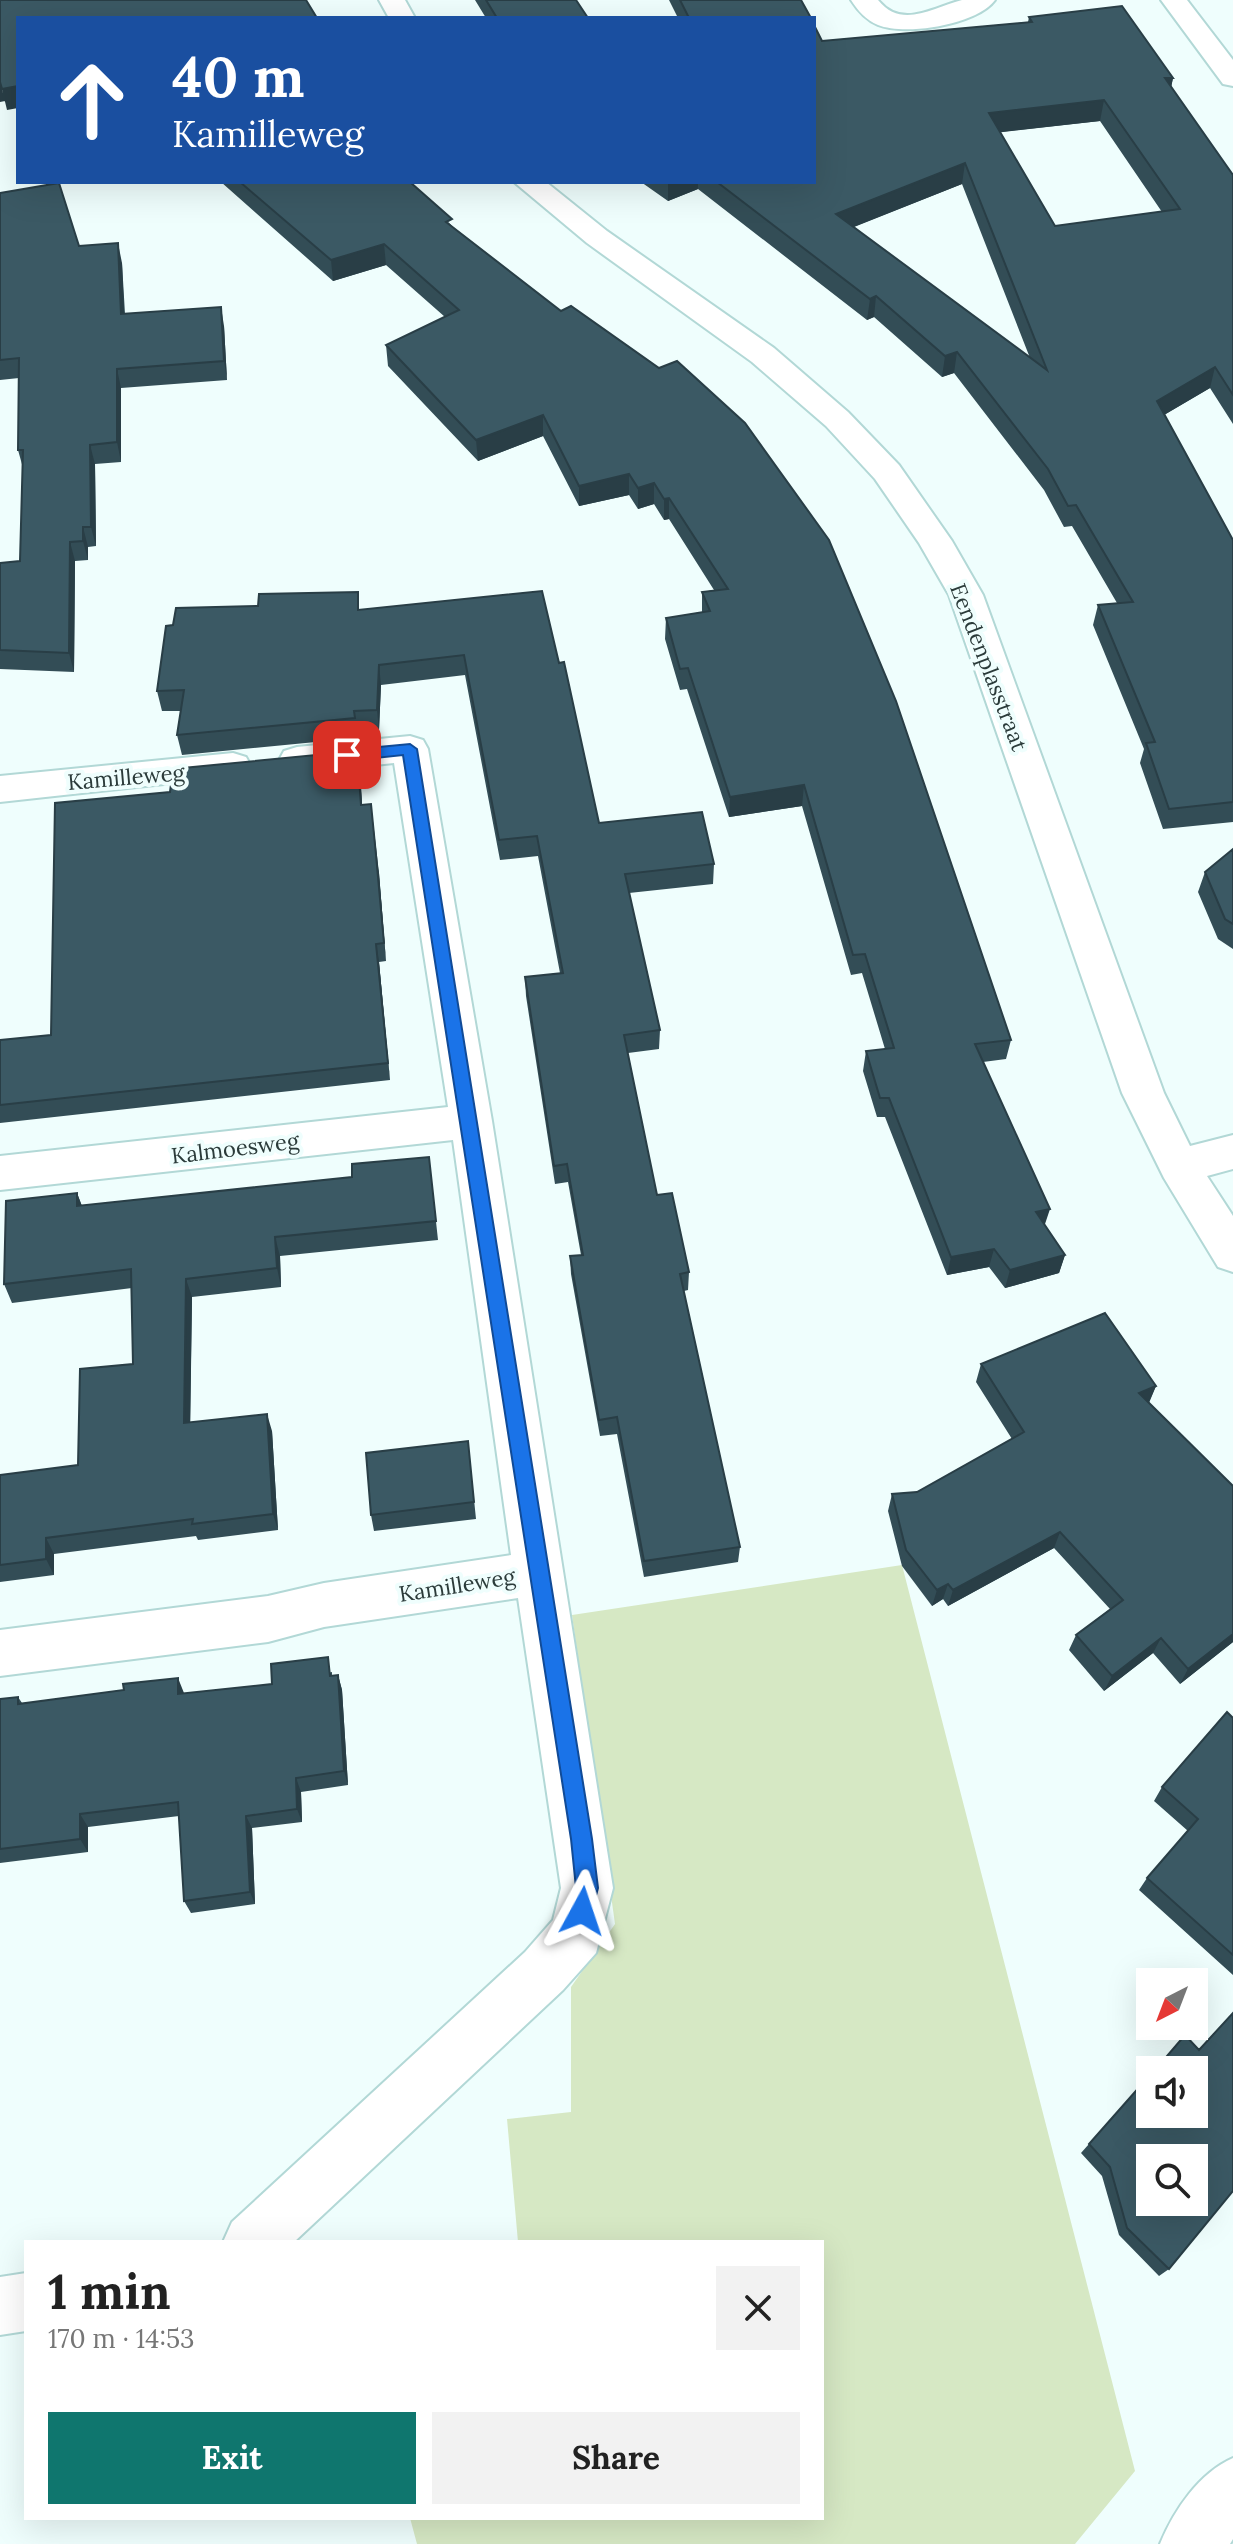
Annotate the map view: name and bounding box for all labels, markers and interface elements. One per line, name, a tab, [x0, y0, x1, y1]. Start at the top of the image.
text: 40 m	[172, 41, 305, 112]
icon: ahead	[40, 48, 144, 152]
text: Kamilleweg	[172, 111, 364, 157]
street label: Eendenplasstraat	[944, 579, 1034, 755]
pin	[313, 721, 381, 789]
icon: arrive	[325, 733, 369, 777]
street label: Kamilleweg	[66, 758, 187, 796]
street label: Kalmoesweg	[170, 1126, 301, 1170]
street label: Kamilleweg	[397, 1562, 518, 1608]
position arrow	[540, 1869, 624, 1953]
north arrow	[1136, 1968, 1208, 2040]
map controls	[1136, 1968, 1208, 2216]
button: sound	[1136, 2056, 1208, 2128]
button: search	[1136, 2144, 1208, 2216]
text: 1 min	[48, 2261, 171, 2322]
button: close	[716, 2266, 800, 2350]
text: 170 m · 14:53	[48, 2322, 195, 2355]
button: Exit	[48, 2412, 416, 2504]
button: Share	[432, 2412, 800, 2504]

